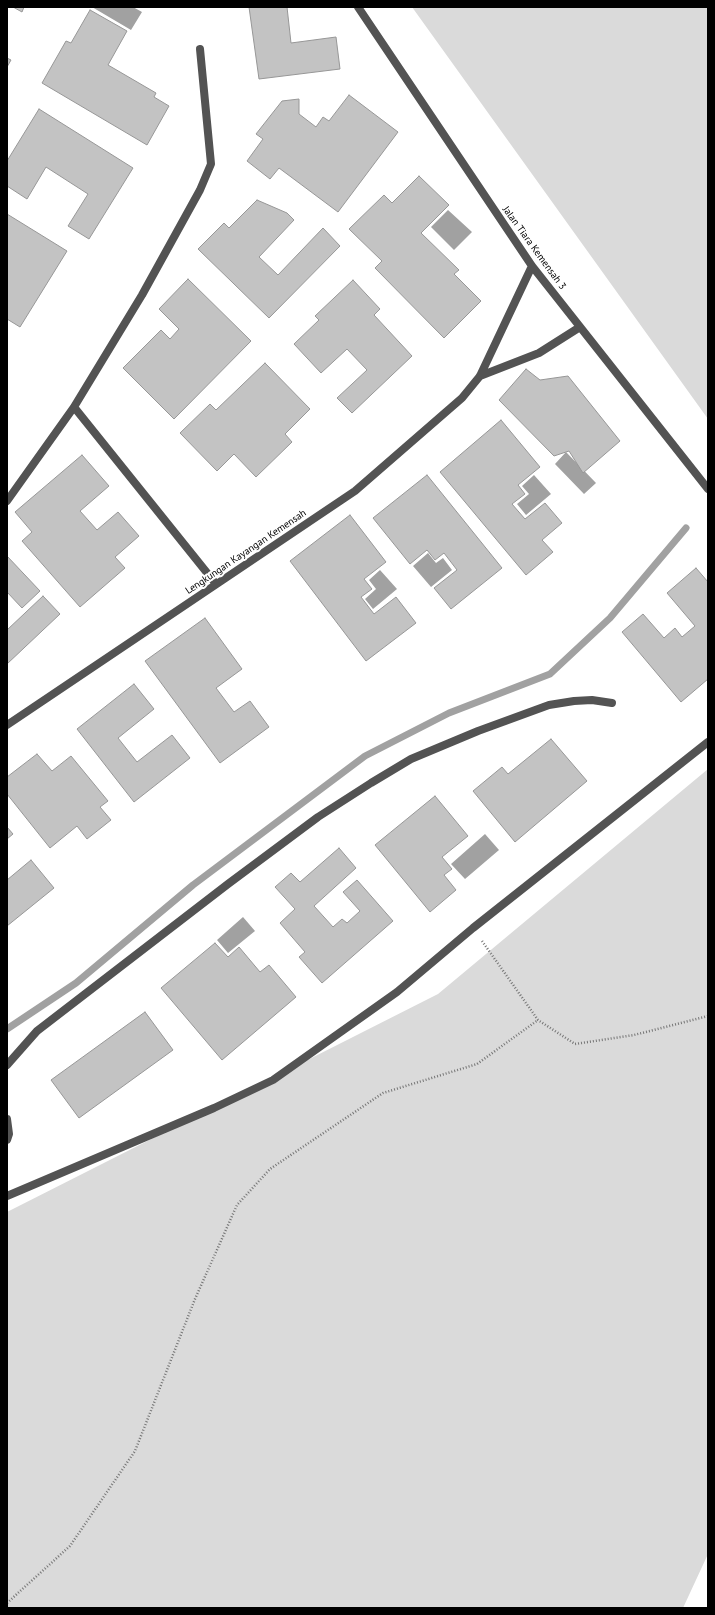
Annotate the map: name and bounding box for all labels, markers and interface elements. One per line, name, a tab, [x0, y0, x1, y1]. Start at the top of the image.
street label: Jalan Tiara Kemensah 3	[500, 204, 568, 292]
street label: Lengkungan Kayangan Kemensah	[183, 507, 309, 597]

